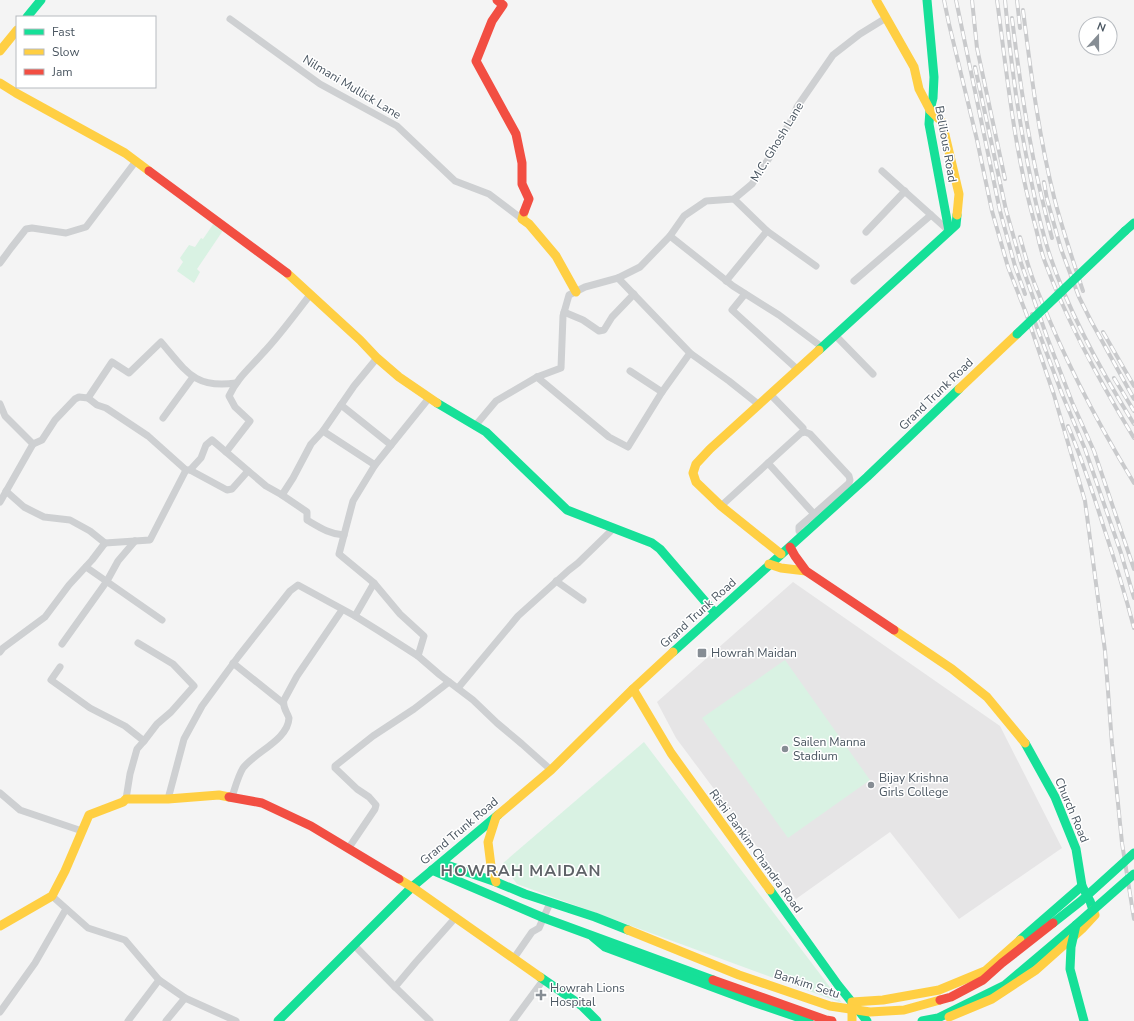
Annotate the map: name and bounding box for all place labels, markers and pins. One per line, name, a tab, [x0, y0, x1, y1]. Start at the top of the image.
place label: Howrah Maidan	[711, 645, 797, 661]
marker: Howrah Maidan	[696, 647, 708, 659]
place label: Sailen Manna Stadium	[793, 734, 866, 764]
marker: Sailen Manna Stadium	[780, 744, 790, 754]
place label: Bijay Krishna Girls College	[879, 770, 949, 800]
marker: Bijay Krishna Girls College	[866, 780, 876, 790]
place label: Howrah Lions Hospital	[550, 980, 625, 1010]
marker: Howrah Lions Hospital	[535, 989, 547, 1001]

